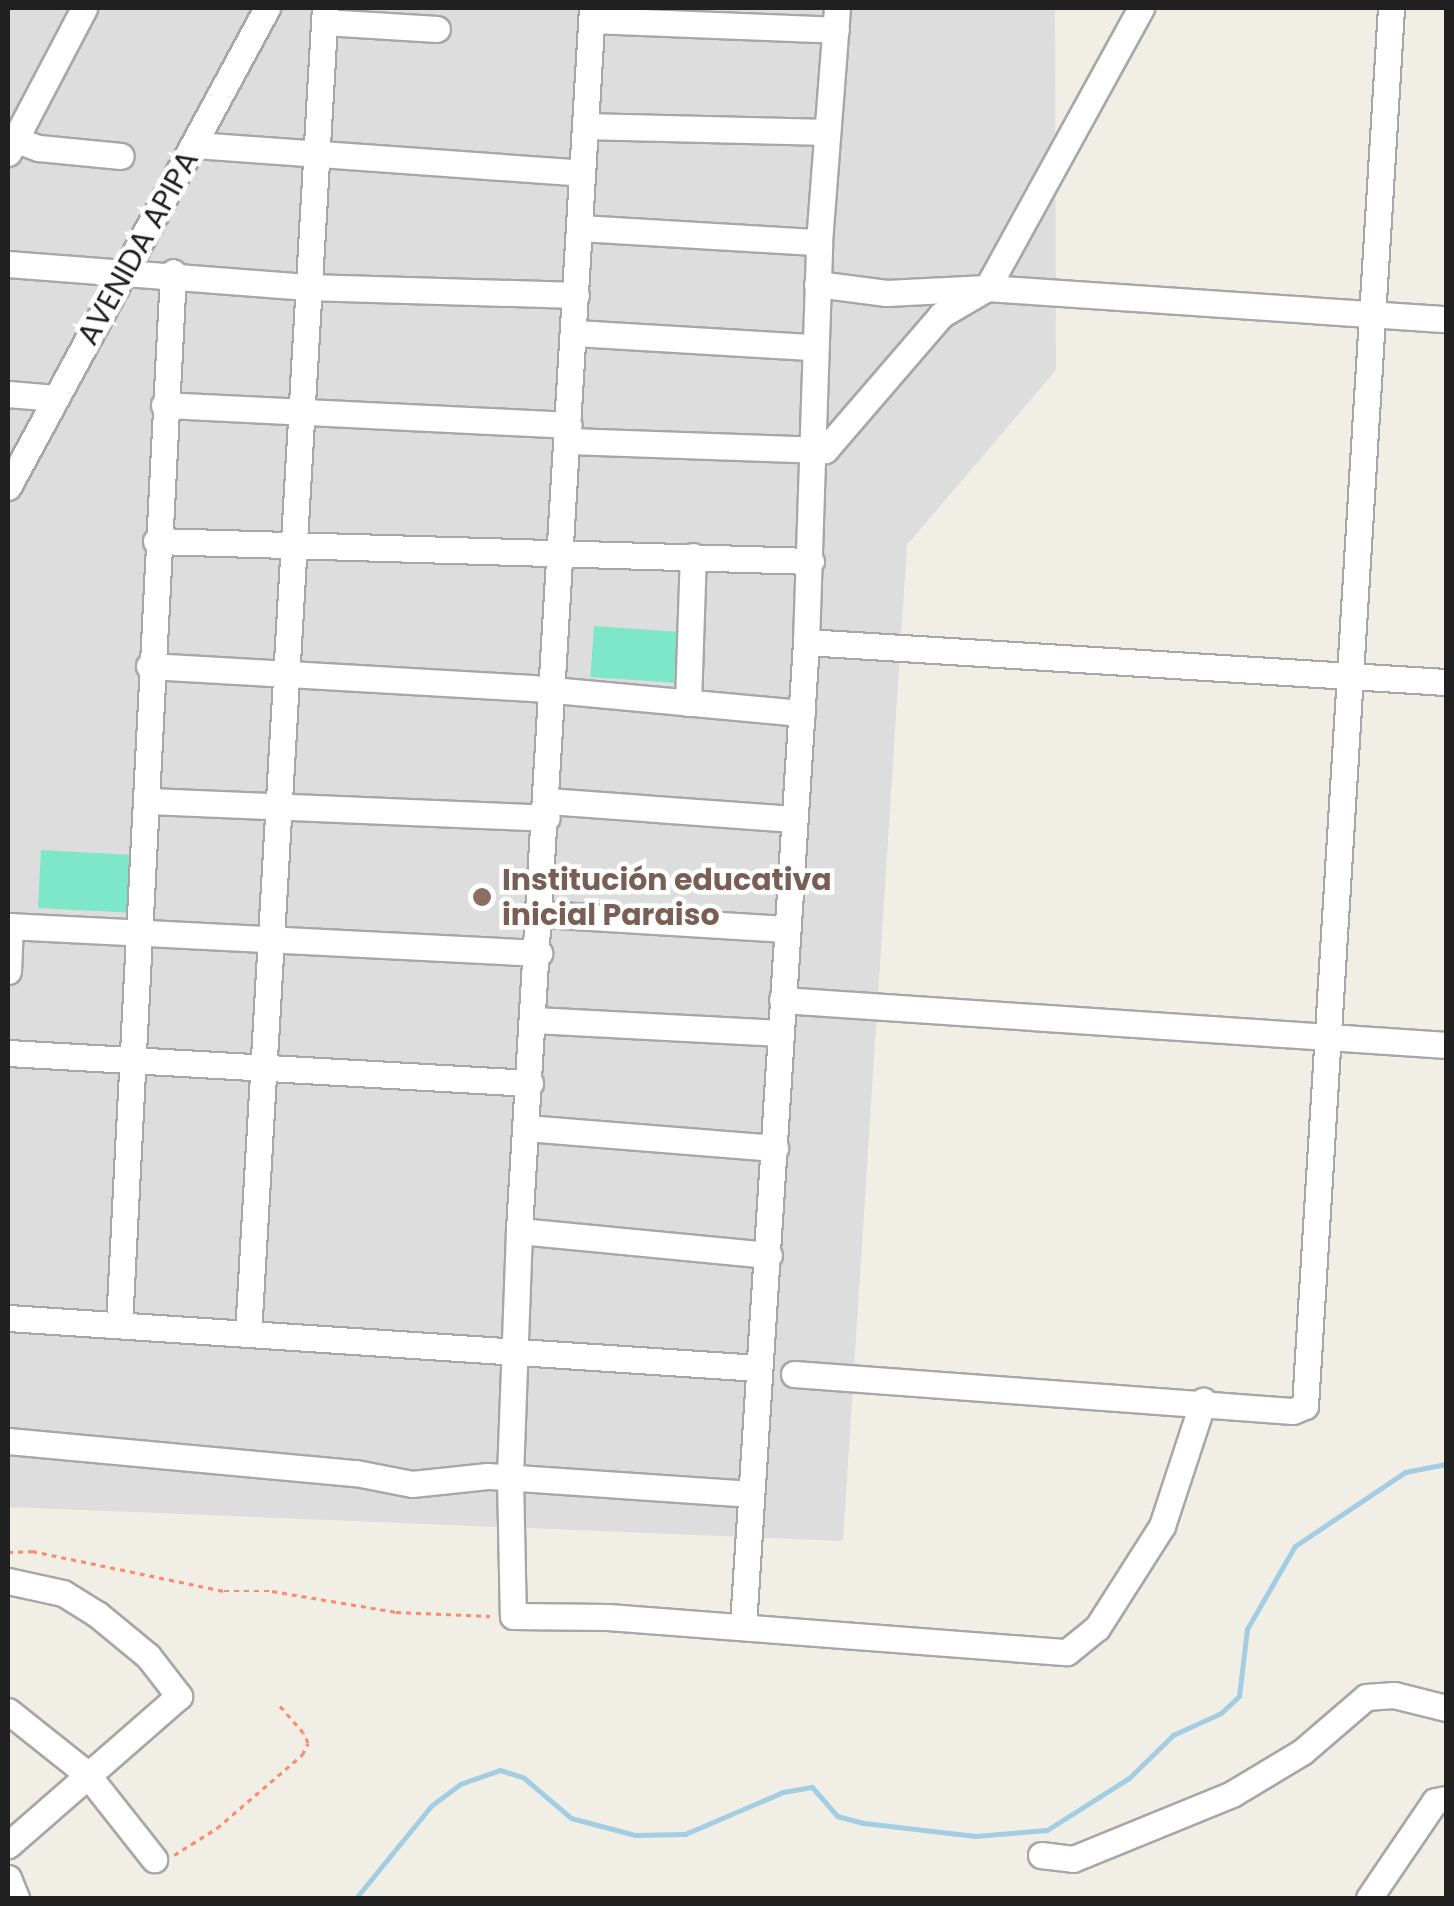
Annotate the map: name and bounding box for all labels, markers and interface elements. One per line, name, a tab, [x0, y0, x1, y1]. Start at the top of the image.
street label: AVENIDA APIPA	[70, 145, 206, 351]
place label: Institución educativa inicial Paraiso	[502, 862, 832, 932]
marker: Institución educativa inicial Paraiso	[471, 886, 493, 908]

